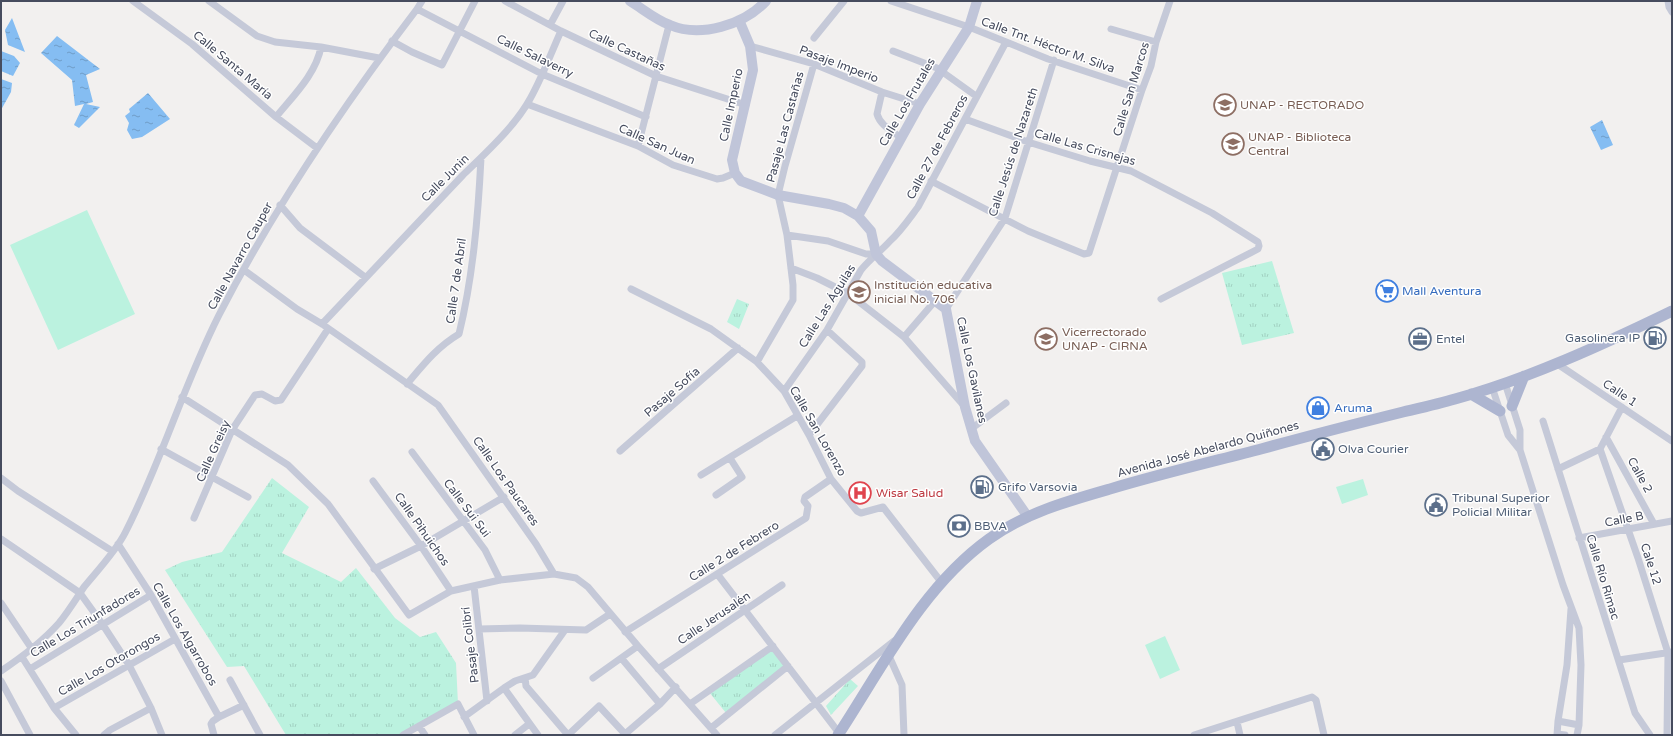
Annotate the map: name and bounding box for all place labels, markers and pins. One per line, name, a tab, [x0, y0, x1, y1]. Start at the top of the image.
school or university icon: UNAP - RECTORADO	[1212, 92, 1238, 118]
place label: UNAP - RECTORADO	[1240, 98, 1365, 112]
place label: UNAP - Biblioteca Central	[1248, 130, 1351, 158]
school or university icon: UNAP - Biblioteca Central	[1220, 131, 1246, 157]
place label: Institución educativa inicial No. 706	[874, 278, 992, 306]
supermarket icon: Mall Aventura	[1374, 278, 1400, 304]
school or university icon: Institución educativa inicial No. 706	[846, 279, 872, 305]
place label: Mall Aventura	[1402, 284, 1481, 298]
place label: Vicerrectorado UNAP - CIRNA	[1062, 325, 1148, 353]
fuel station icon: Gasolinera IP	[1642, 325, 1668, 351]
school or university icon: Vicerrectorado UNAP - CIRNA	[1033, 326, 1059, 352]
office icon: Entel	[1407, 326, 1433, 352]
place label: Gasolinera IP	[1565, 331, 1640, 345]
place label: Entel	[1436, 332, 1465, 346]
shop icon: Aruma	[1305, 395, 1331, 421]
place label: Aruma	[1334, 401, 1373, 415]
public building icon: Olva Courier	[1310, 436, 1336, 462]
place label: Olva Courier	[1338, 442, 1409, 456]
fuel station icon: Grifo Varsovia	[969, 474, 995, 500]
hospital icon: Wisar Salud	[847, 480, 873, 506]
place label: Grifo Varsovia	[998, 480, 1077, 494]
place label: Wisar Salud	[876, 486, 943, 500]
place label: Tribunal Superior Policial Militar	[1452, 491, 1550, 519]
public building icon: Tribunal Superior Policial Militar	[1423, 492, 1449, 518]
bank icon: BBVA	[946, 513, 972, 539]
place label: BBVA	[974, 519, 1007, 533]

